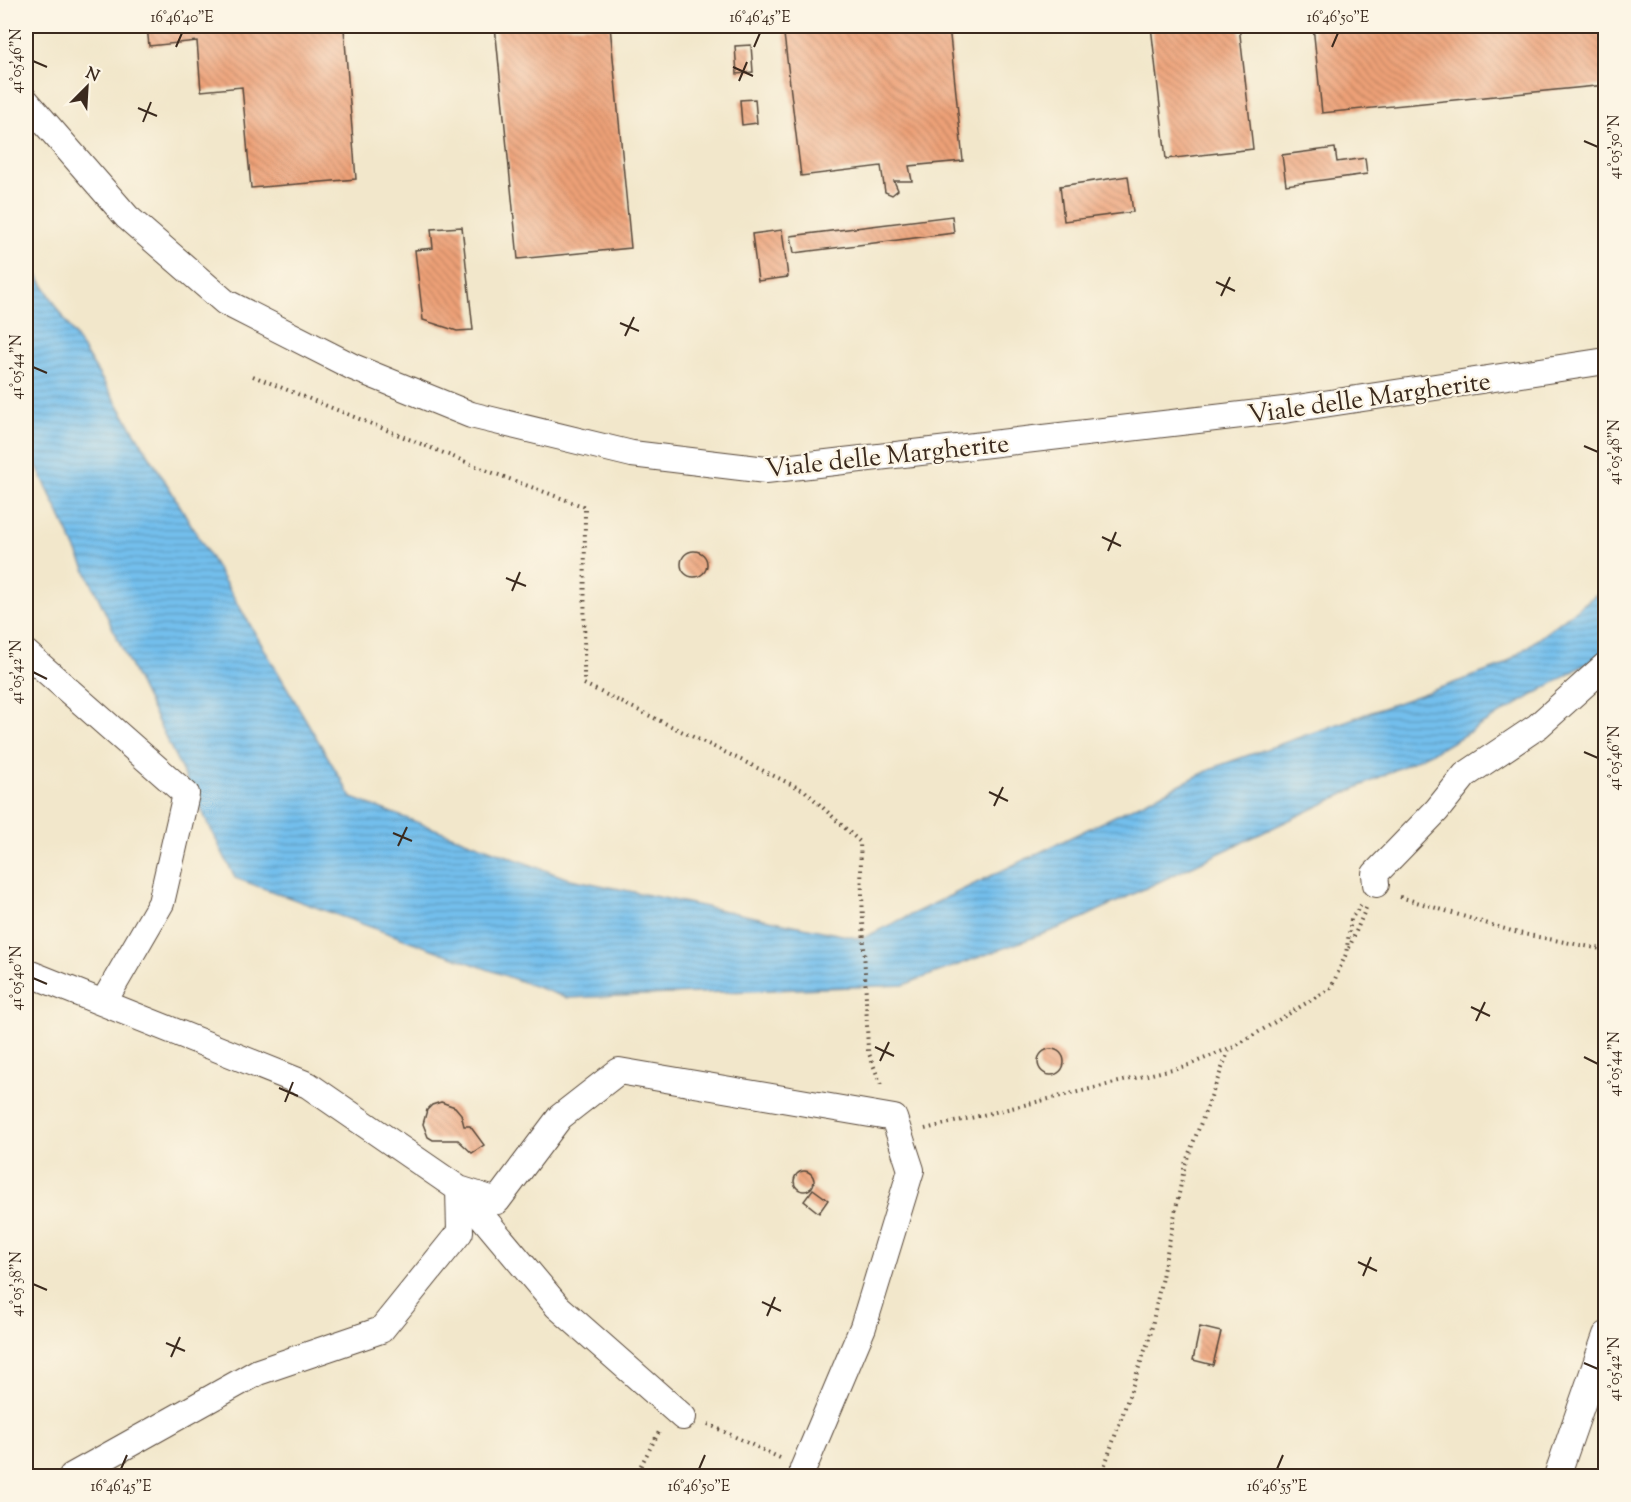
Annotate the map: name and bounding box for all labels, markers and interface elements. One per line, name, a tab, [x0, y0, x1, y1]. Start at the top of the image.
text: 16°46'40"E	[150, 8, 214, 29]
text: 16°46'45"E	[730, 8, 790, 29]
text: 16°46'50"E	[1307, 8, 1369, 29]
text: 41°05'46"N	[7, 28, 28, 94]
north arrow	[57, 57, 117, 117]
text: N	[82, 62, 103, 89]
text: 41°05'50"N	[1605, 115, 1626, 179]
text: 41°05'44"N	[7, 334, 28, 400]
street label: Viale delle Margherite	[1246, 364, 1493, 435]
text: 41°05'48"N	[1605, 419, 1626, 485]
street label: Viale delle Margherite	[764, 426, 1011, 489]
text: 41°05'42"N	[7, 640, 28, 704]
text: 41°05'46"N	[1605, 725, 1626, 791]
text: 41°05'40"N	[7, 945, 28, 1011]
text: 41°05'44"N	[1605, 1031, 1626, 1097]
text: 41°05'38"N	[7, 1251, 28, 1317]
text: 41°05'42"N	[1605, 1337, 1626, 1401]
text: 16°46'45"E	[91, 1477, 151, 1498]
text: 16°46'50"E	[668, 1477, 730, 1498]
text: 16°46'55"E	[1247, 1477, 1307, 1498]

